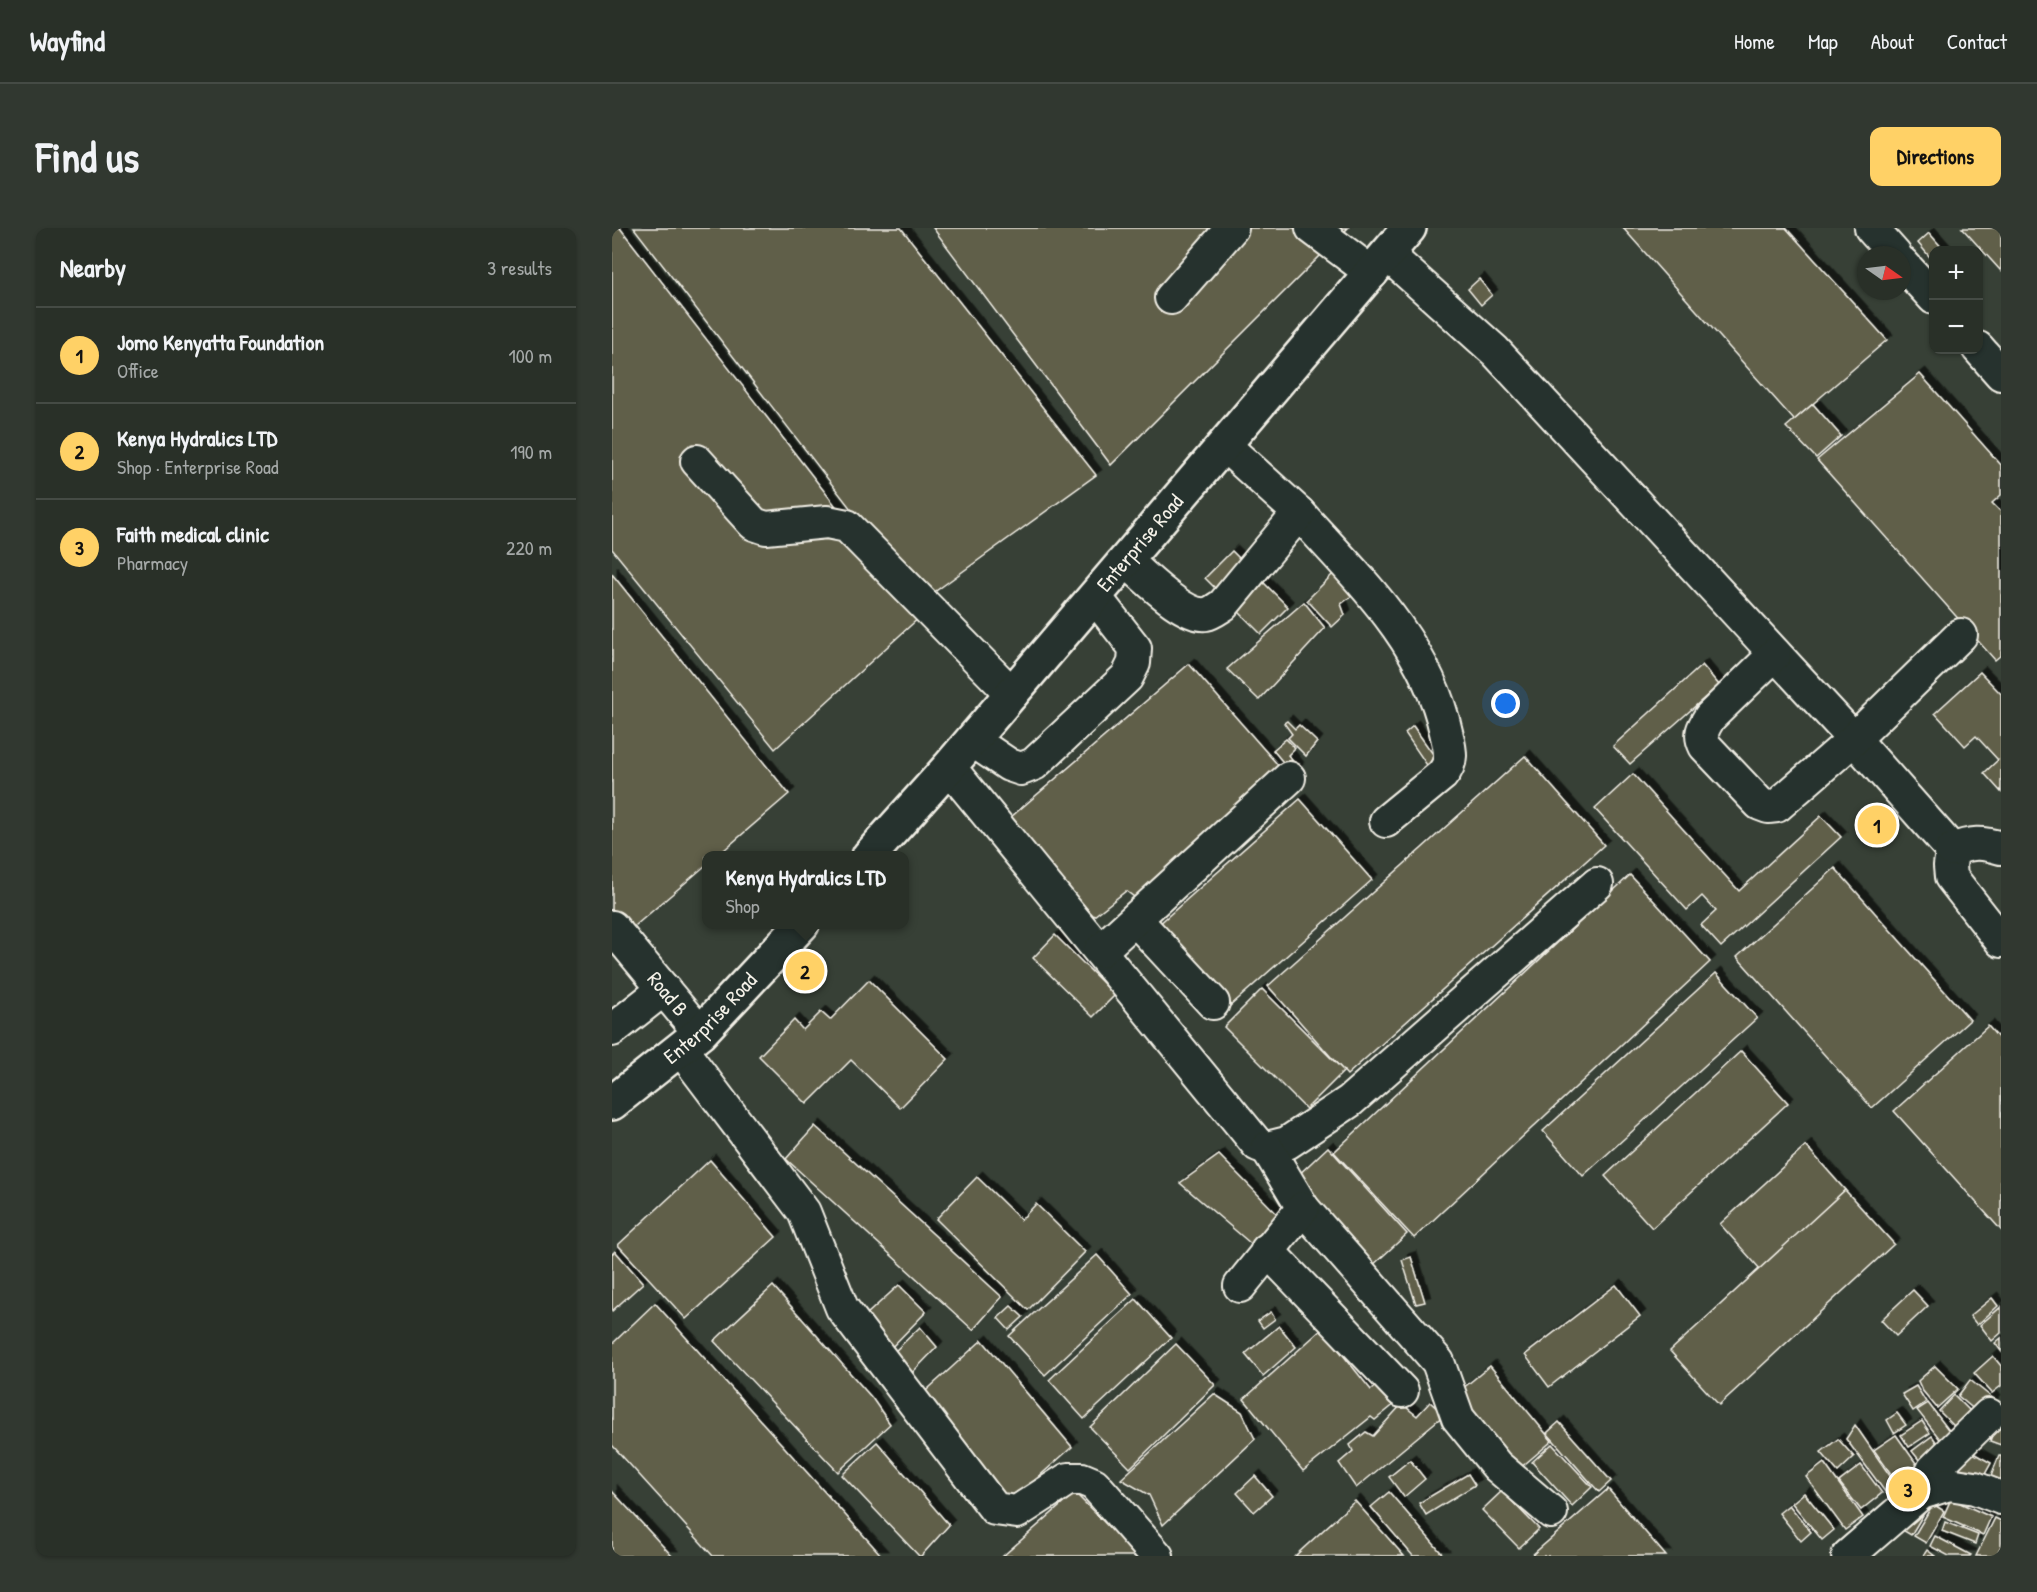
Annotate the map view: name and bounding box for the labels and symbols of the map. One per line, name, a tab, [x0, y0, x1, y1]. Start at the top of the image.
north arrow	[1857, 246, 1911, 300]
street label: Enterprise Road	[1090, 488, 1190, 598]
your location	[1491, 689, 1520, 718]
pin: 1	[1858, 802, 1896, 848]
pin: 2	[786, 948, 824, 994]
street label: Road B	[641, 965, 695, 1022]
street label: Enterprise Road	[657, 966, 763, 1070]
pin: 3	[1888, 1466, 1928, 1512]

